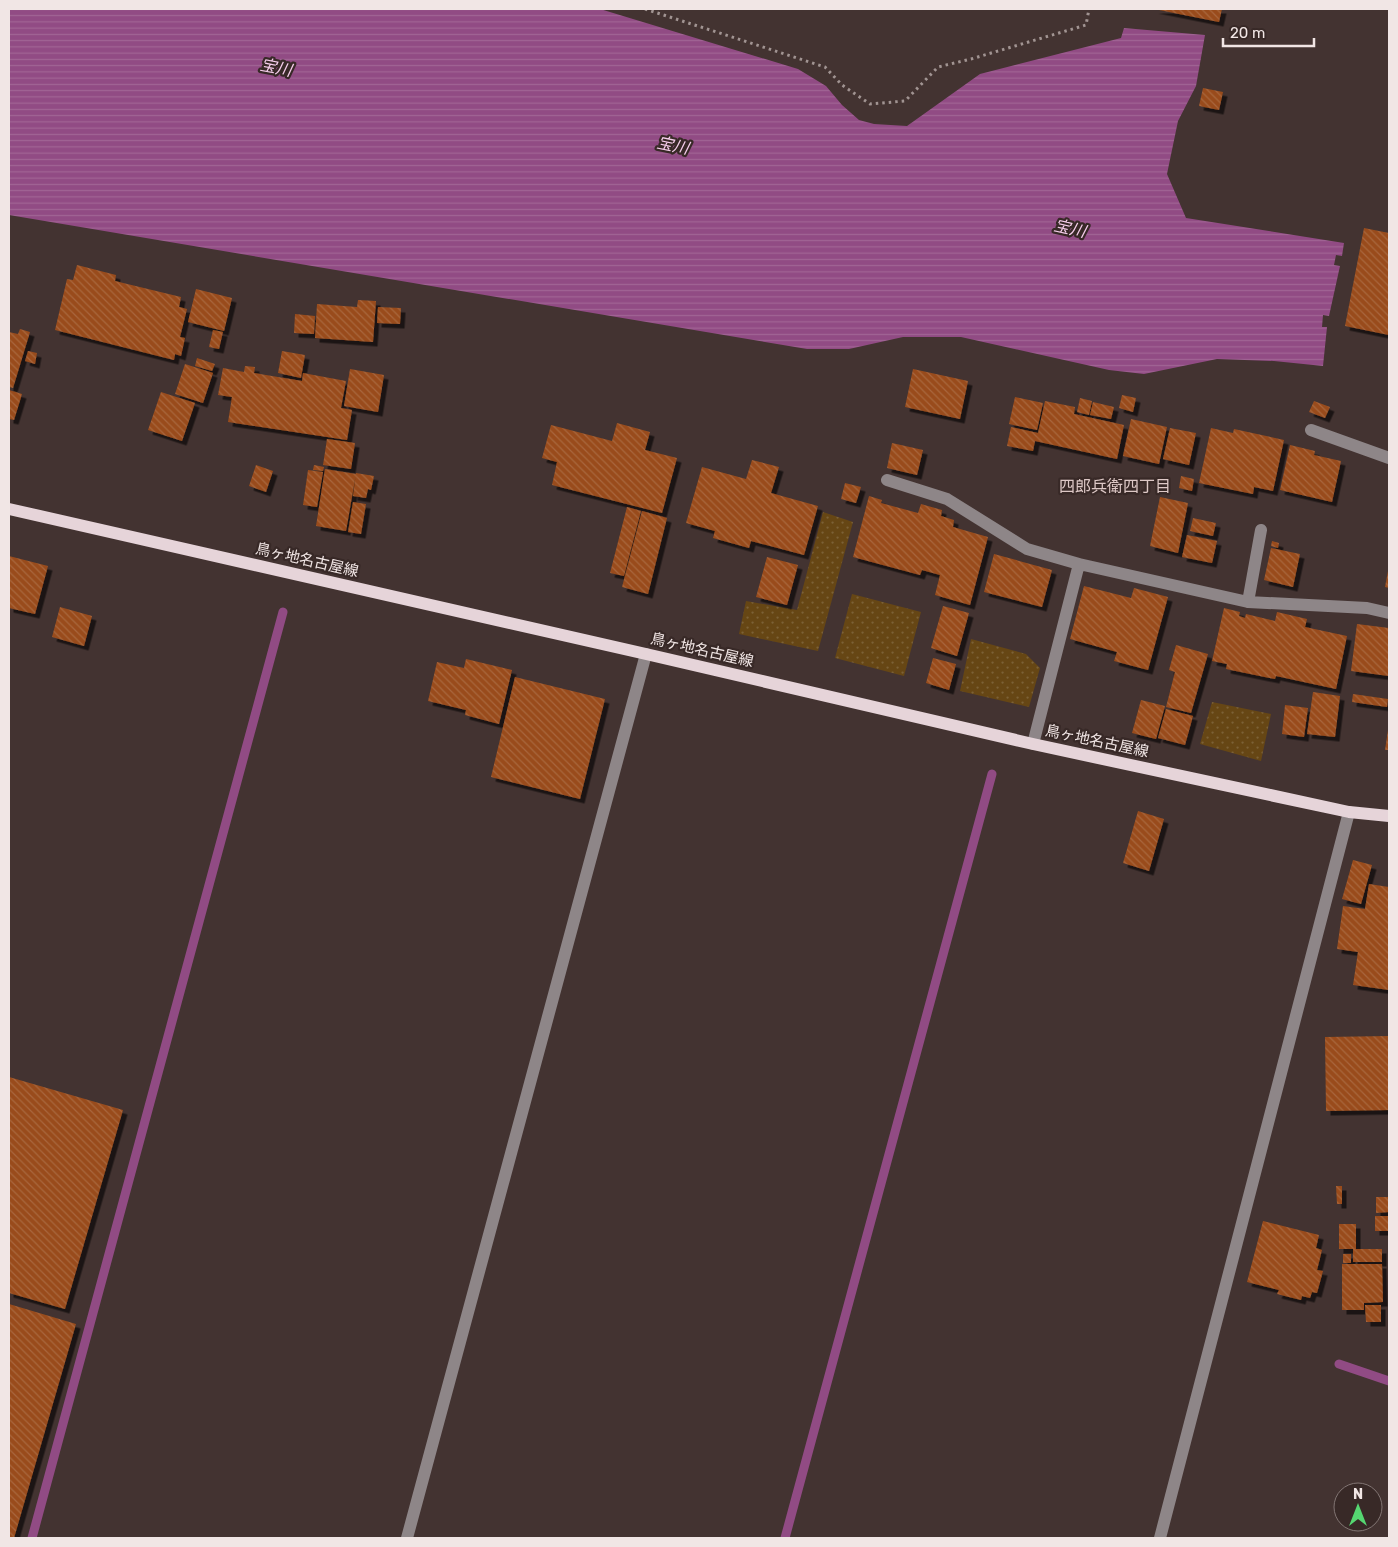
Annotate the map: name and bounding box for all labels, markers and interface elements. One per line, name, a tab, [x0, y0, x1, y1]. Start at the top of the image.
scale bar	[1223, 15, 1314, 47]
text: 20 m	[1230, 24, 1265, 42]
water label: 宝川	[258, 55, 295, 80]
water label: 宝川	[655, 133, 692, 159]
water label: 宝川	[1052, 216, 1090, 242]
district label: 四郎兵衛四丁目	[1059, 477, 1171, 496]
street label: 鳥ヶ地名古屋線	[254, 539, 360, 581]
street label: 鳥ヶ地名古屋線	[649, 629, 755, 671]
street label: 鳥ヶ地名古屋線	[1044, 721, 1150, 761]
north arrow	[1333, 1482, 1383, 1532]
text: N	[1353, 1486, 1363, 1503]

